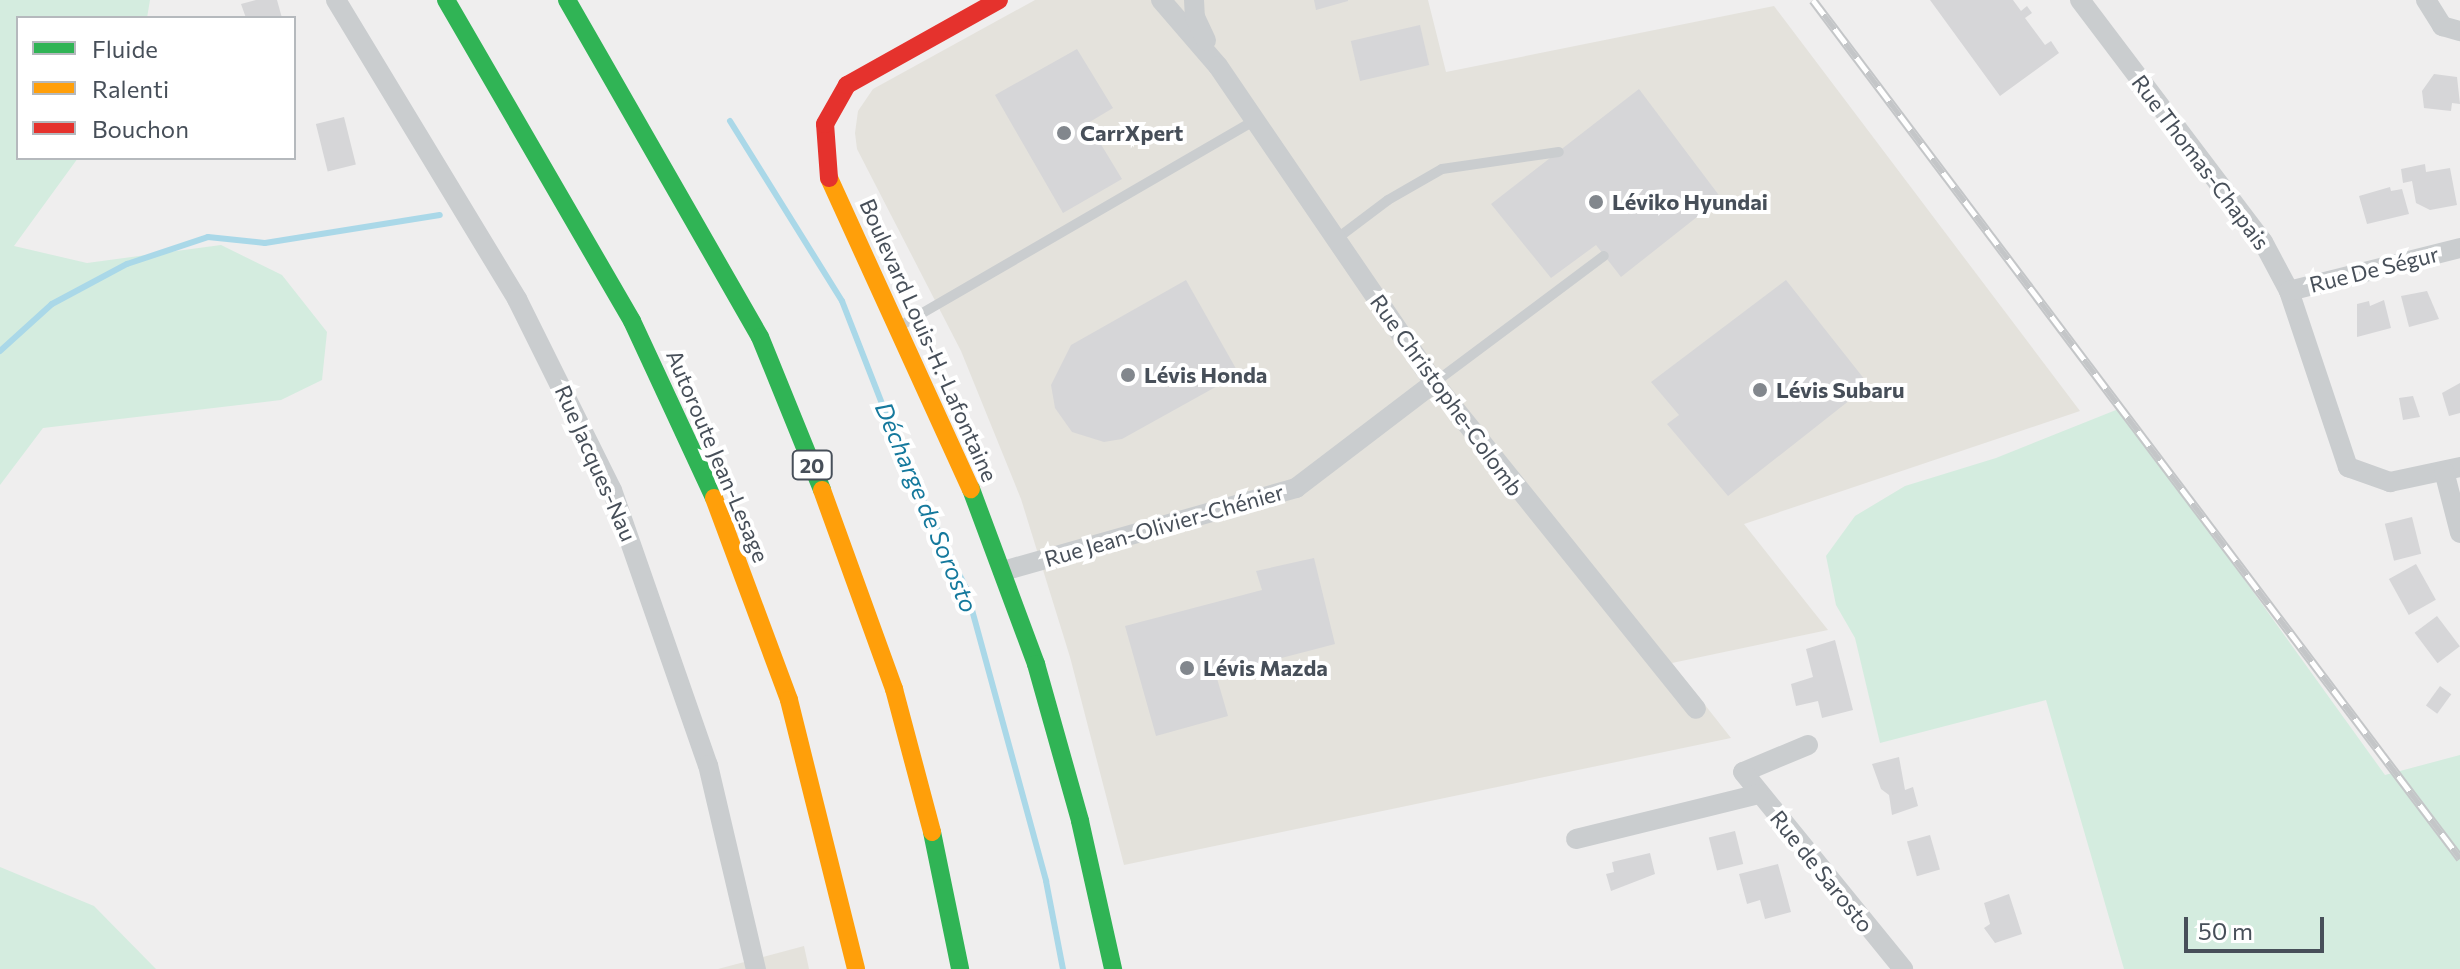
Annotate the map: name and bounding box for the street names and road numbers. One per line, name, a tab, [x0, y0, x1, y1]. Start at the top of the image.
street label: Rue Thomas-Chapais	[2127, 69, 2275, 255]
street label: Boulevard Louis-H.-Lafontaine	[855, 194, 1003, 486]
street label: Rue De Ségur	[2307, 240, 2441, 298]
street label: Rue Christophe-Colomb	[1365, 289, 1529, 501]
street label: Autoroute Jean-Lesage	[661, 346, 775, 566]
street label: Rue Jacques-Nau	[550, 381, 642, 545]
road number: 20	[790, 449, 834, 481]
street label: Rue Jean-Olivier-Chénier	[1041, 478, 1287, 572]
street label: Rue de Sarosto	[1765, 805, 1879, 937]

